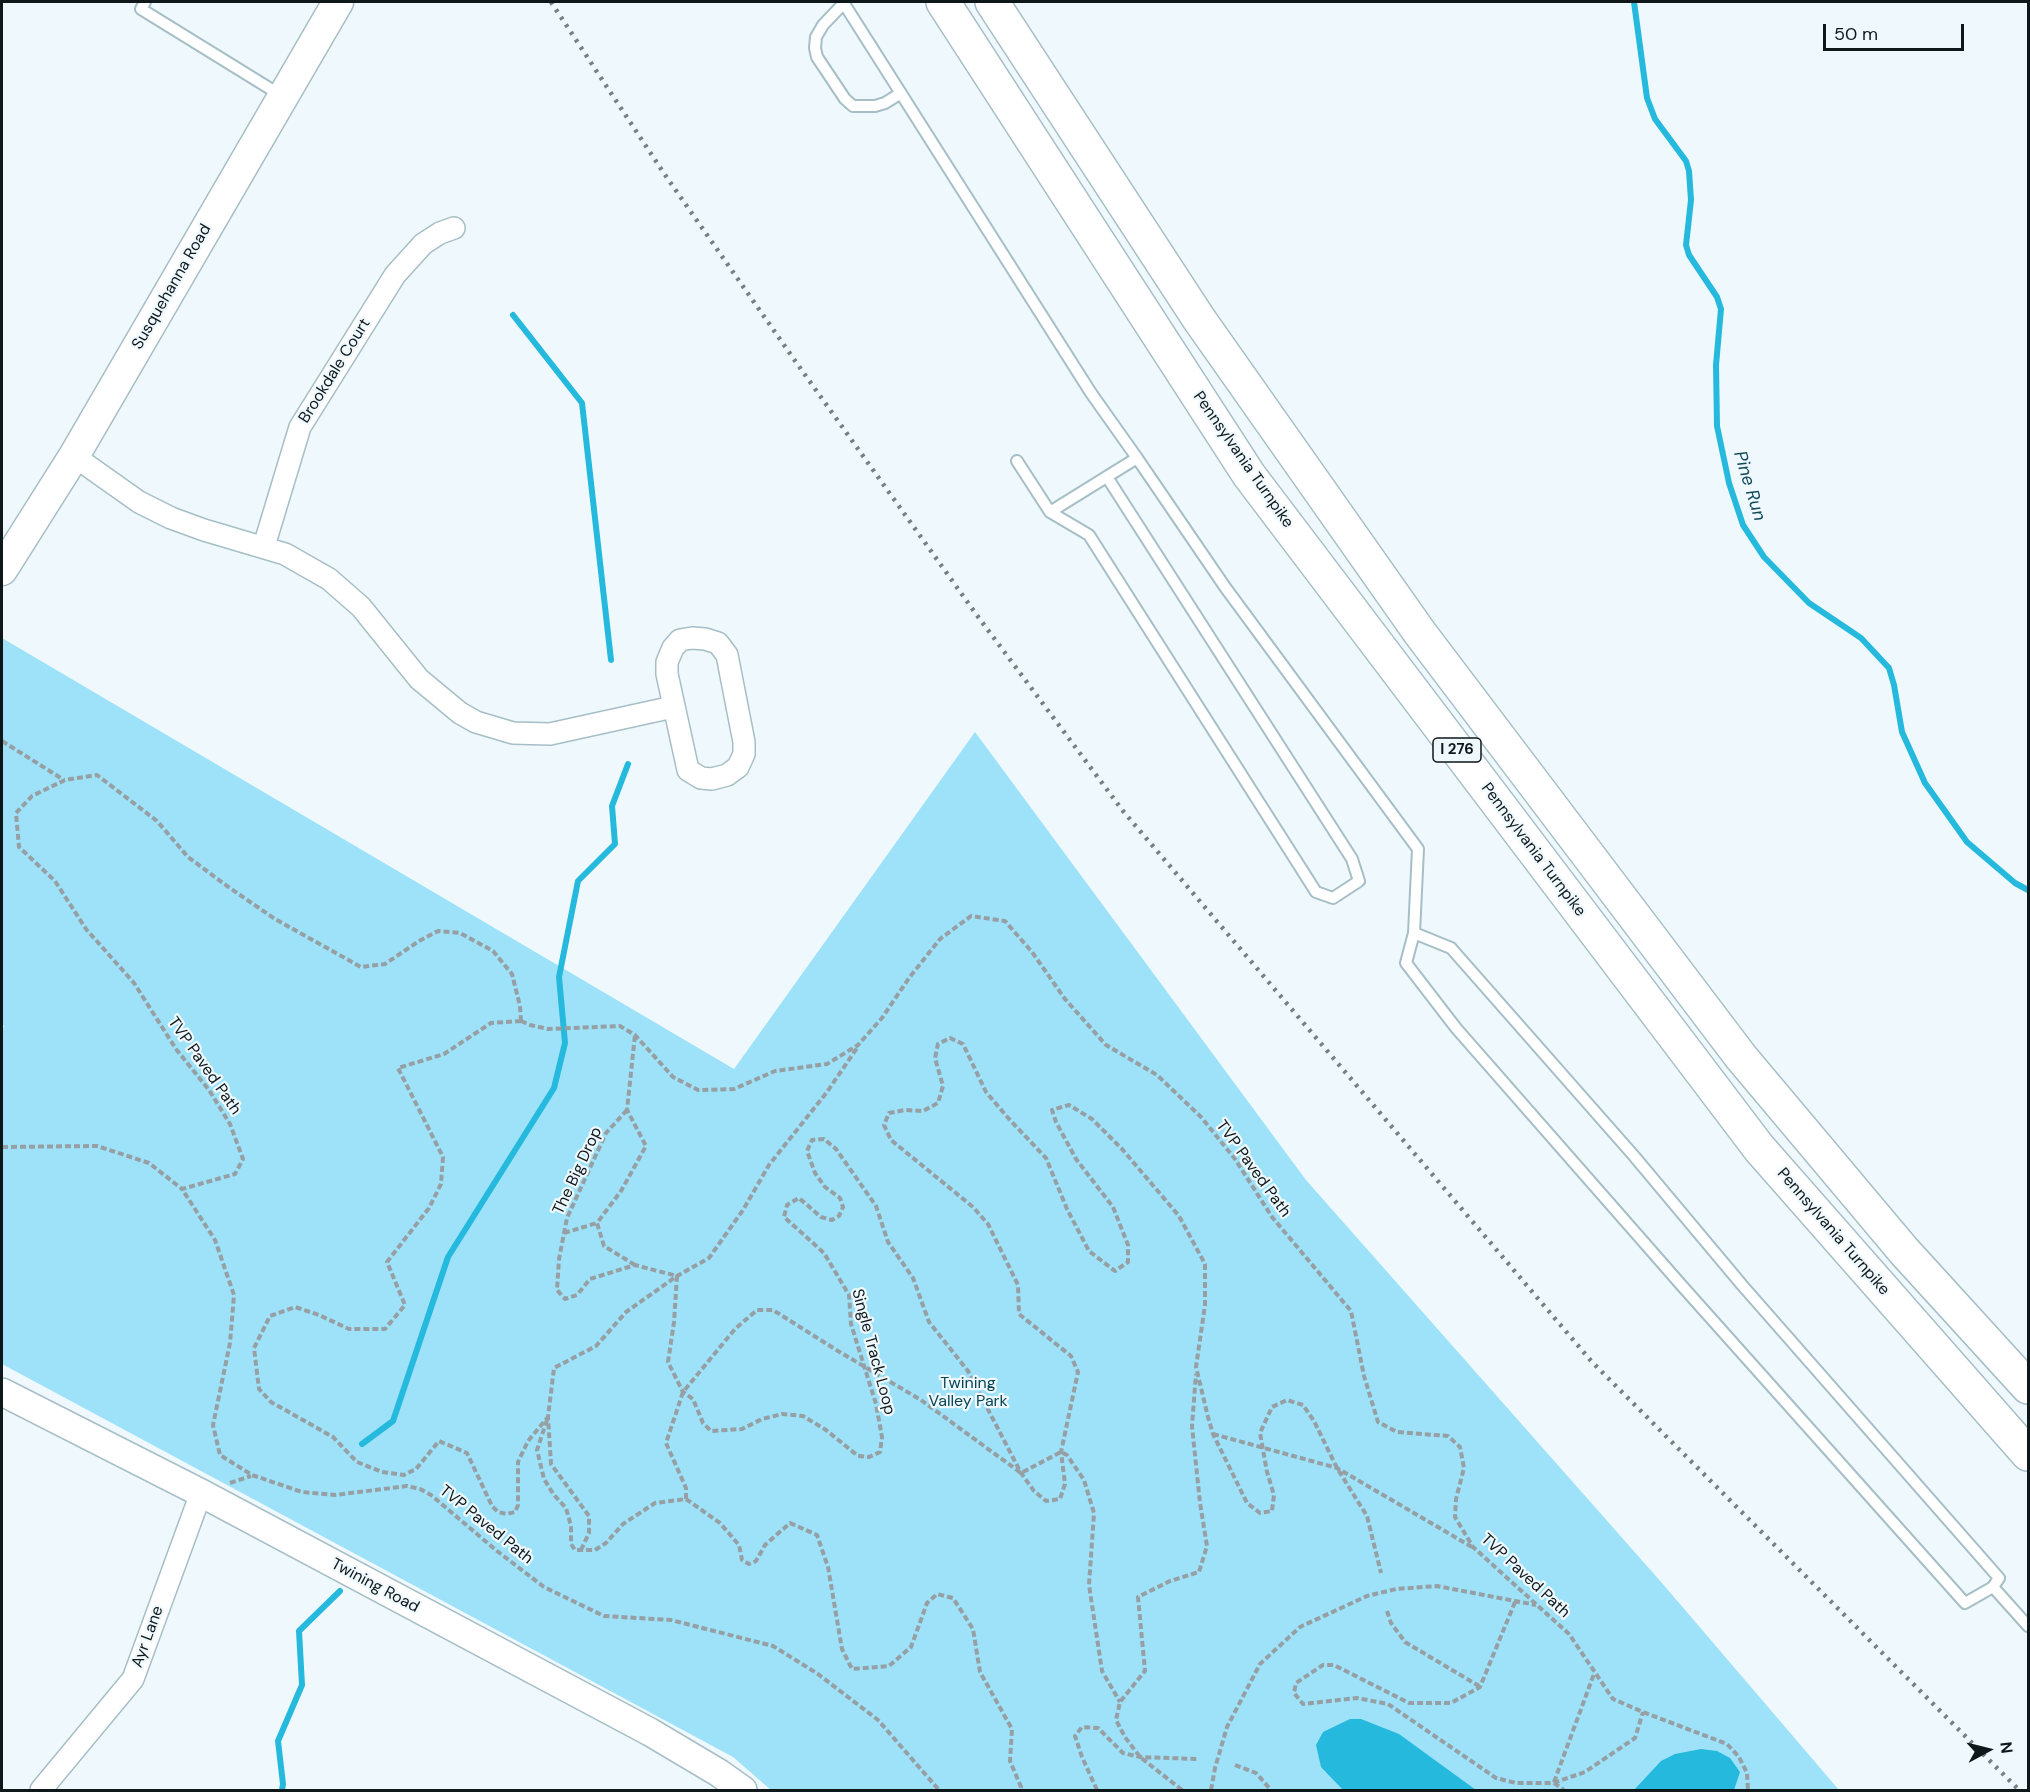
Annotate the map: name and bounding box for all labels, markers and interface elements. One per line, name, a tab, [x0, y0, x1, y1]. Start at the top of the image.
scale bar	[1826, 12, 1967, 50]
text: 50 m	[1834, 22, 1878, 46]
street label: Susquehanna Road	[128, 221, 216, 353]
street label: Brookdale Court	[295, 315, 375, 427]
street label: Pennsylvania Turnpike	[1189, 388, 1297, 532]
water label: Pine Run	[1728, 448, 1770, 524]
road number: I 276	[1433, 738, 1481, 762]
street label: Pennsylvania Turnpike	[1477, 780, 1589, 920]
street label: TVP Paved Path	[163, 1013, 245, 1119]
street label: TVP Paved Path	[1211, 1117, 1295, 1221]
street label: The Big Drop	[549, 1124, 607, 1218]
street label: Pennsylvania Turnpike	[1773, 1165, 1893, 1299]
street label: Single Track Loop	[847, 1287, 899, 1417]
park label: Twining Valley Park	[928, 1374, 1008, 1412]
street label: TVP Paved Path	[435, 1481, 537, 1569]
street label: TVP Paved Path	[1476, 1530, 1574, 1622]
street label: Twining Road	[328, 1555, 422, 1617]
street label: Ayr Lane	[128, 1604, 168, 1670]
north arrow	[1958, 1720, 2018, 1780]
text: N	[1995, 1741, 2017, 1755]

